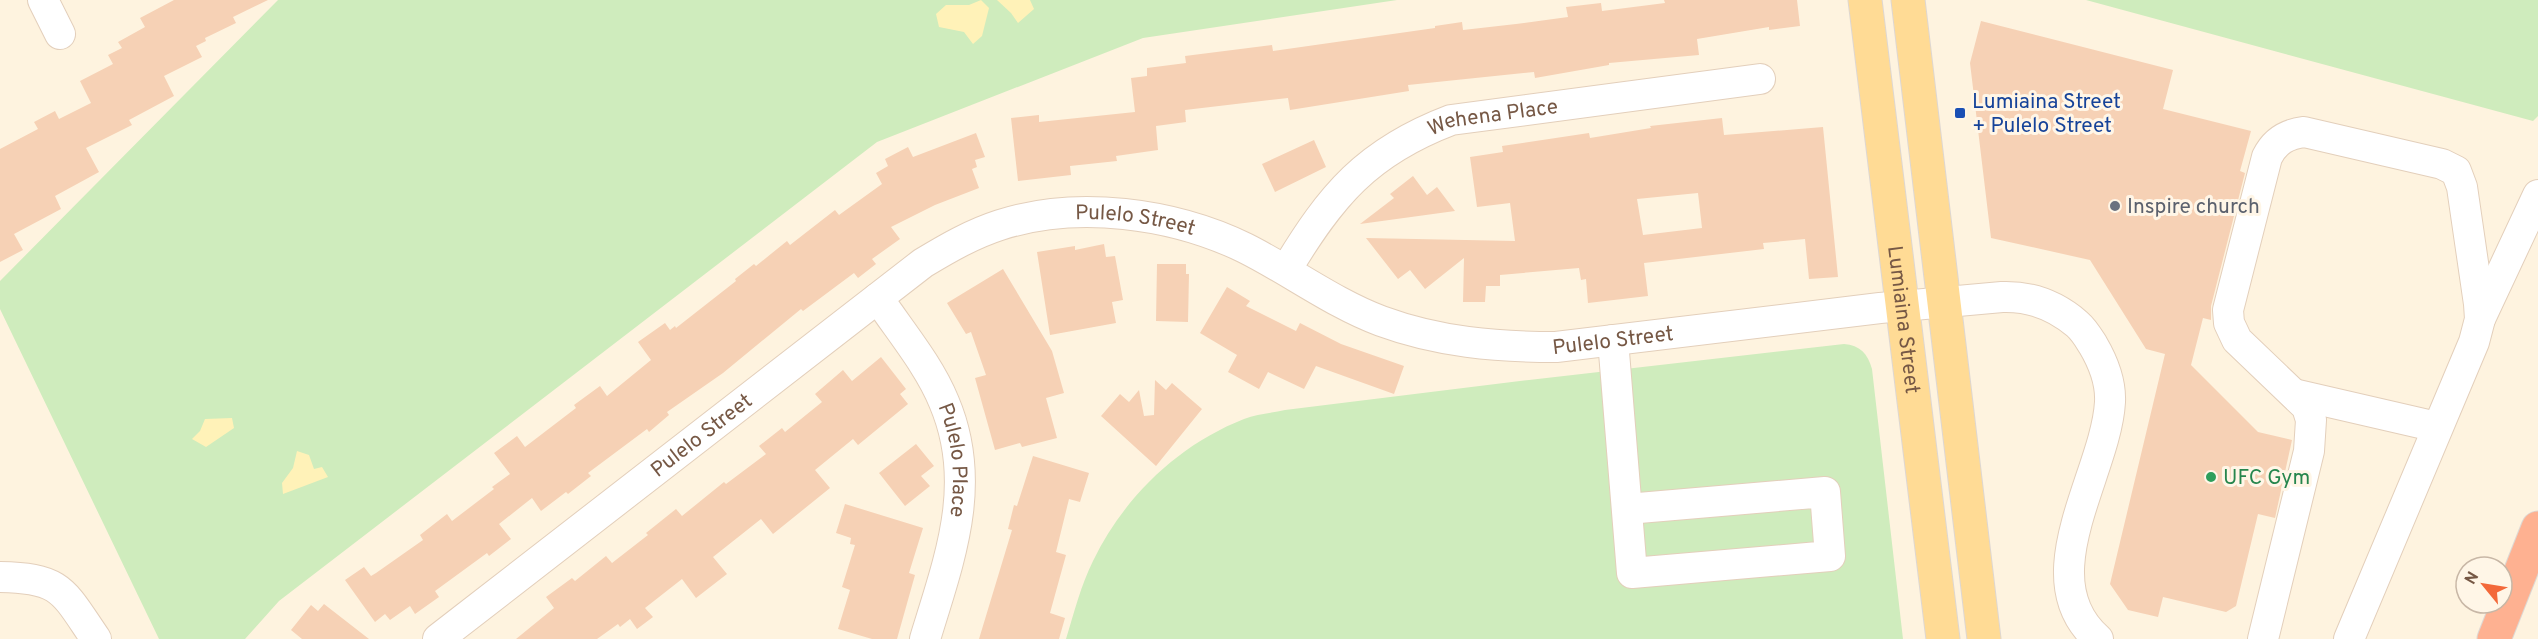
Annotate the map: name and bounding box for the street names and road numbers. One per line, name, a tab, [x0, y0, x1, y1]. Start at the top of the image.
street label: Wehena Place	[1424, 94, 1560, 143]
street label: Pulelo Street	[1075, 200, 1199, 243]
street label: Lumiaina Street	[1880, 244, 1925, 395]
street label: Pulelo Street	[1551, 321, 1675, 362]
street label: Pulelo Street	[646, 388, 758, 484]
street label: Pulelo Place	[931, 399, 972, 519]

